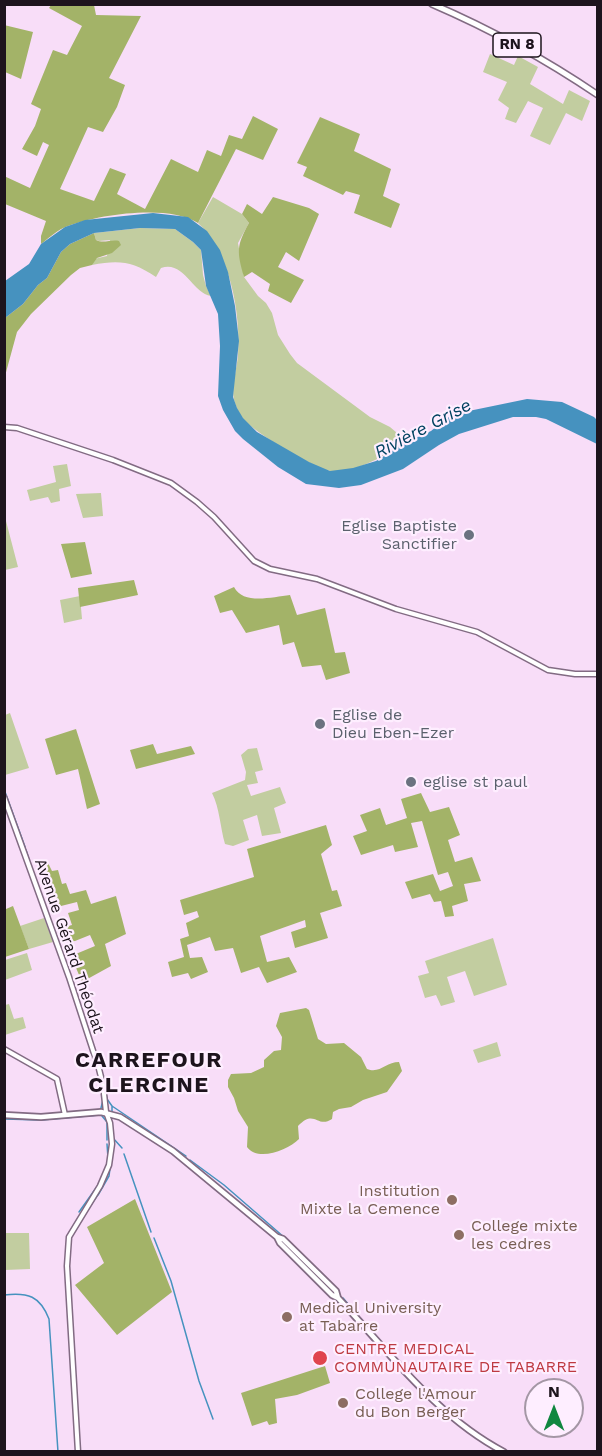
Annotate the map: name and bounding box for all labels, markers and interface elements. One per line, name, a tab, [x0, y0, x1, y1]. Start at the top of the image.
road number: RN 8	[493, 33, 541, 57]
water label: Rivière Grise	[371, 394, 475, 464]
place label: Eglise Baptiste Sanctifier	[341, 516, 457, 554]
marker: Eglise Baptiste Sanctifier	[462, 528, 476, 542]
place label: Eglise de Dieu Eben-Ezer	[332, 705, 454, 743]
marker: Eglise de Dieu Eben-Ezer	[313, 717, 327, 731]
place label: eglise st paul	[423, 772, 527, 792]
marker: eglise st paul	[404, 775, 418, 789]
street label: Avenue Gérard Théodat	[30, 856, 108, 1036]
district label: CARREFOUR CLERCINE	[75, 1048, 223, 1100]
place label: Institution Mixte la Cemence	[300, 1181, 440, 1219]
marker: Institution Mixte la Cemence	[445, 1193, 459, 1207]
place label: College mixte les cedres	[471, 1216, 578, 1254]
marker: College mixte les cedres	[452, 1228, 466, 1242]
place label: Medical University at Tabarre	[299, 1298, 441, 1336]
marker: Medical University at Tabarre	[280, 1310, 294, 1324]
place label: CENTRE MEDICAL COMMUNAUTAIRE DE TABARRE	[334, 1339, 577, 1377]
marker: CENTRE MEDICAL COMMUNAUTAIRE DE TABARRE	[311, 1349, 329, 1367]
north arrow	[524, 1378, 584, 1438]
text: N	[548, 1382, 560, 1401]
place label: College l'Amour du Bon Berger	[355, 1384, 476, 1422]
marker: College l'Amour du Bon Berger	[336, 1396, 350, 1410]

